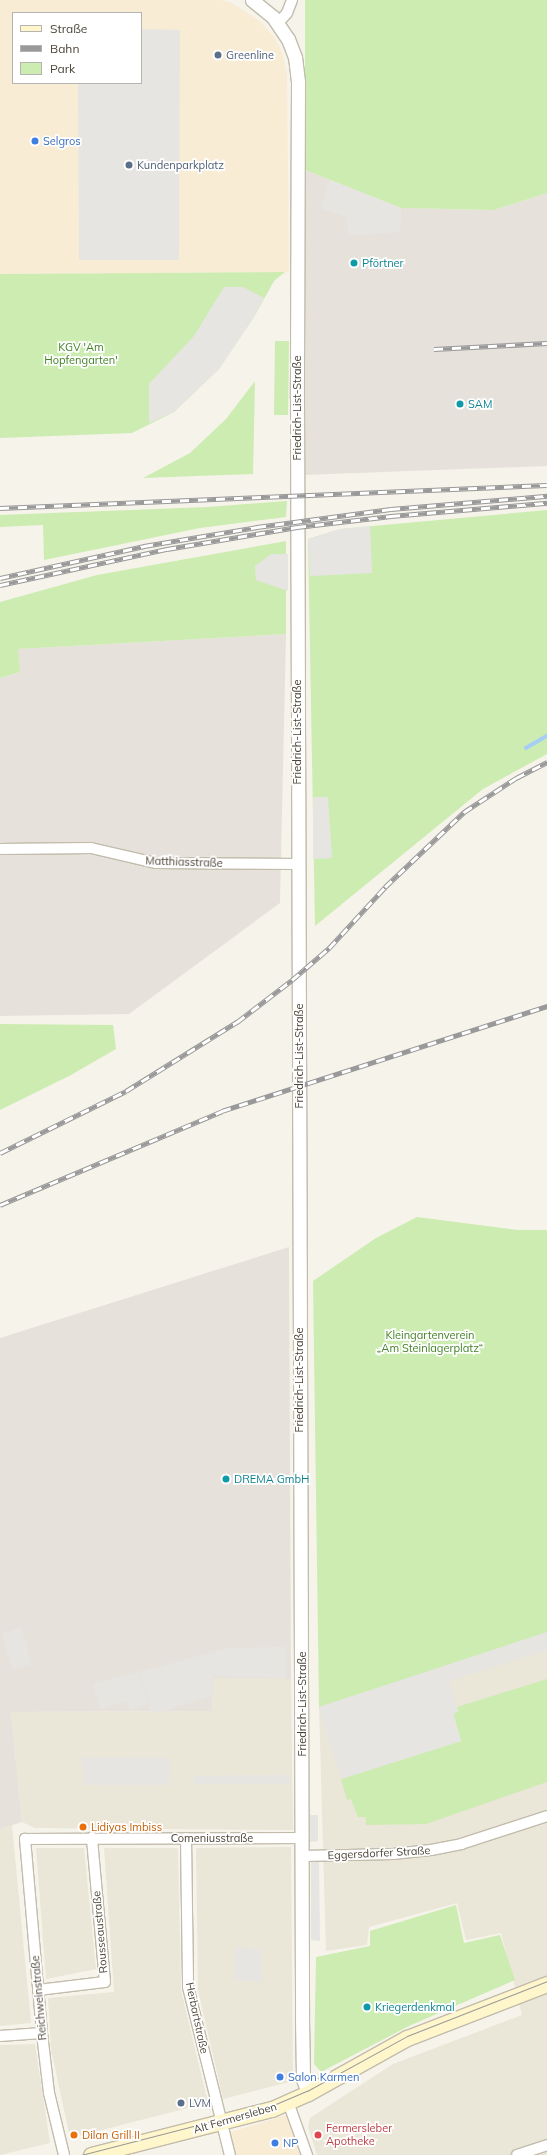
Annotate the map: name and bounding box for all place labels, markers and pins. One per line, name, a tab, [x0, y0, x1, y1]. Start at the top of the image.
place label: Greenline	[226, 48, 274, 62]
marker: Greenline	[213, 50, 223, 60]
place label: Selgros	[43, 134, 81, 148]
marker: Selgros	[30, 136, 40, 146]
place label: Kundenparkplatz	[137, 158, 224, 172]
marker: Kundenparkplatz	[124, 160, 134, 170]
place label: Pförtner	[362, 256, 404, 270]
marker: Pförtner	[349, 258, 359, 268]
place label: SAM	[468, 397, 492, 411]
marker: SAM	[455, 399, 465, 409]
place label: DREMA GmbH	[234, 1472, 309, 1486]
marker: DREMA GmbH	[221, 1474, 231, 1484]
place label: Lidiyas Imbiss	[91, 1820, 162, 1834]
marker: Lidiyas Imbiss	[78, 1822, 88, 1832]
place label: Kriegerdenkmal	[375, 2000, 455, 2014]
marker: Kriegerdenkmal	[362, 2002, 372, 2012]
place label: Salon Karmen	[288, 2070, 359, 2084]
marker: Salon Karmen	[275, 2072, 285, 2082]
place label: LVM	[189, 2096, 211, 2110]
marker: LVM	[176, 2098, 186, 2108]
place label: Fermersleber Apotheke	[326, 2122, 392, 2148]
place label: Dilan Grill II	[82, 2128, 140, 2142]
marker: Dilan Grill II	[69, 2130, 79, 2140]
marker: Fermersleber Apotheke	[313, 2130, 323, 2140]
place label: NP	[283, 2136, 298, 2150]
marker: NP	[270, 2138, 280, 2148]

